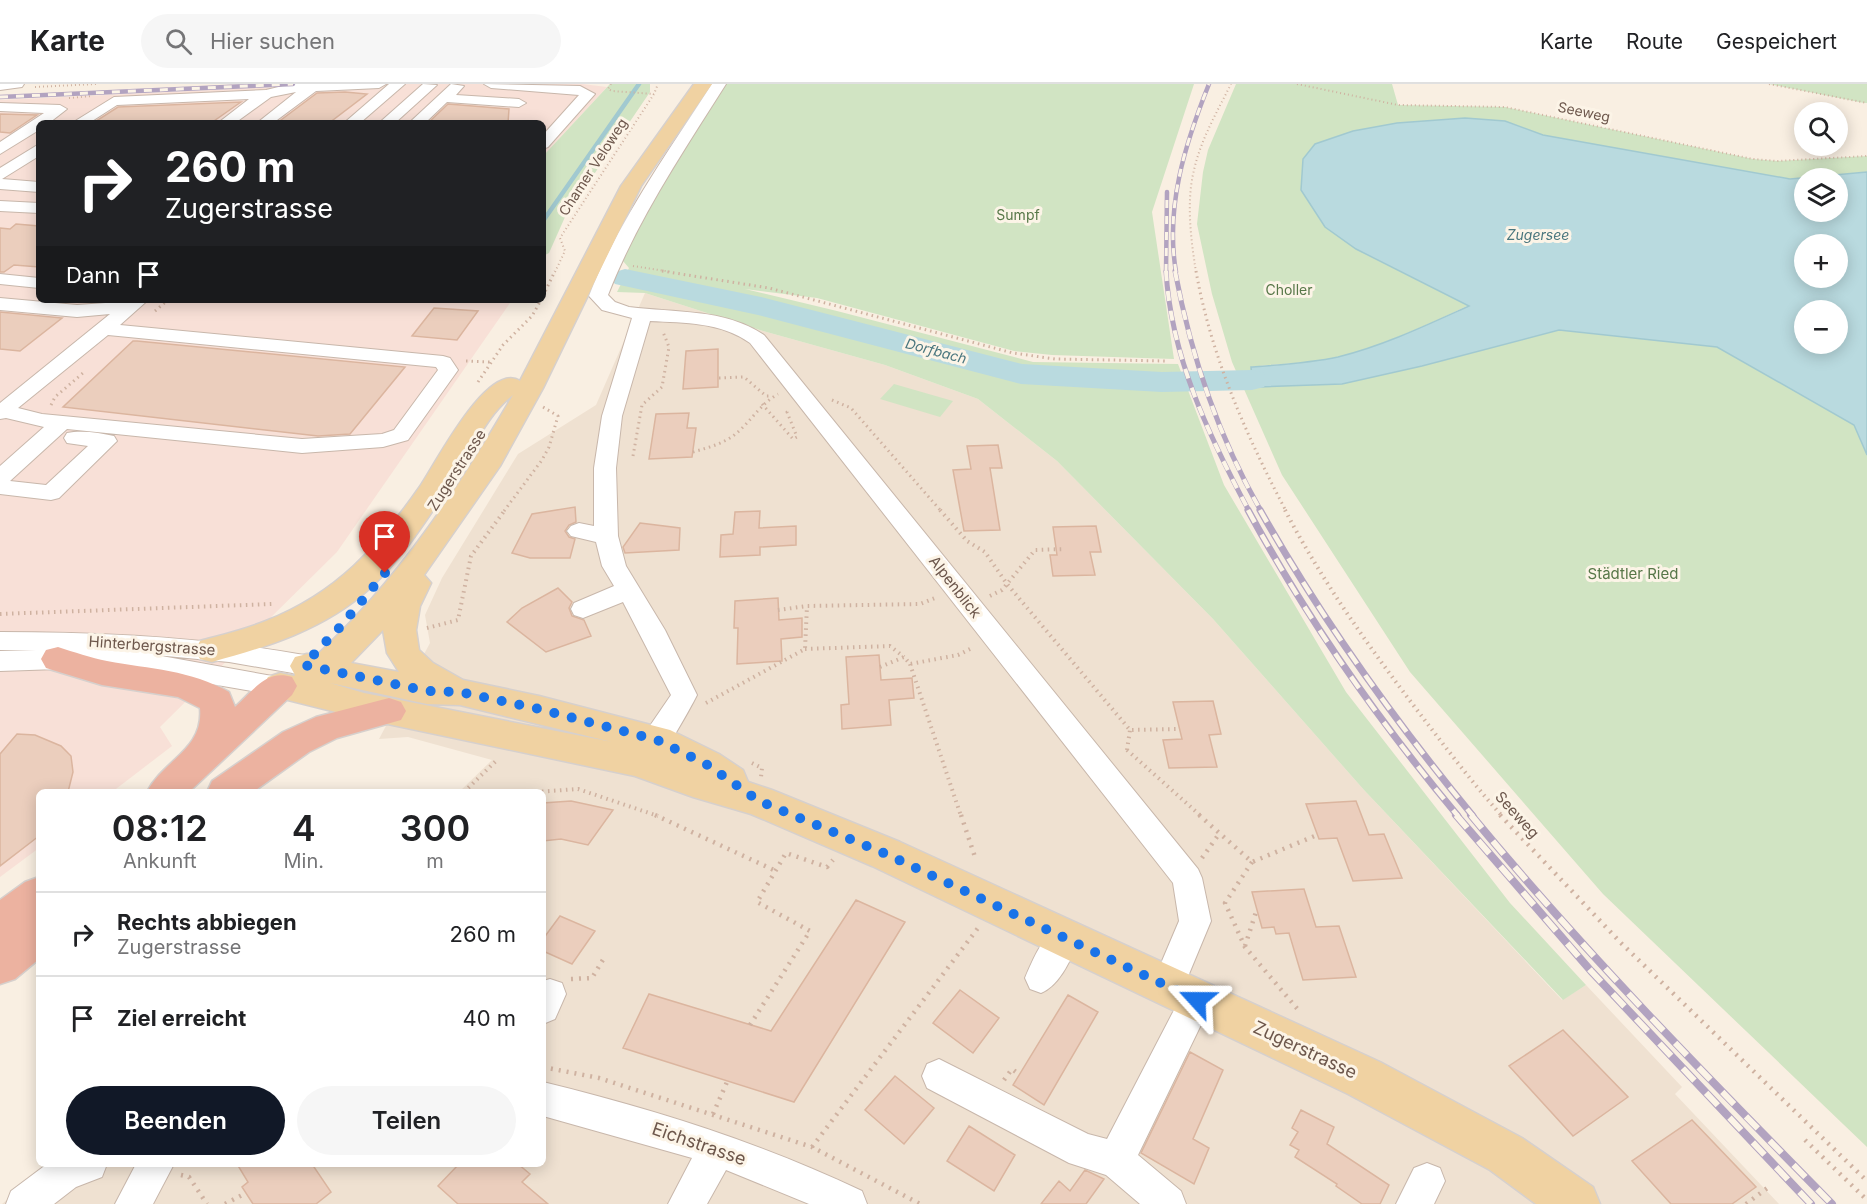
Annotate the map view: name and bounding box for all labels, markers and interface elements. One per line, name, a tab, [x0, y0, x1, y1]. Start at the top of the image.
search box	[141, 14, 561, 68]
text: Karte	[30, 24, 105, 58]
icon: search	[162, 25, 195, 58]
text: Hier suchen	[210, 28, 335, 54]
text: Karte	[1540, 29, 1593, 54]
text: Route	[1626, 29, 1683, 54]
text: Gespeichert	[1716, 29, 1837, 54]
street label: Seeweg	[1556, 98, 1612, 125]
map controls	[1794, 102, 1848, 354]
button: search	[1794, 102, 1848, 156]
street label: Chamer Veloweg	[555, 115, 630, 219]
text: 260 m	[165, 141, 295, 192]
icon: right	[66, 144, 144, 222]
button: layers	[1794, 168, 1848, 222]
text: Zugerstrasse	[165, 192, 333, 225]
park label: Sumpf	[996, 206, 1040, 223]
water label: Zugersee	[1507, 226, 1569, 243]
button: +	[1794, 234, 1848, 288]
icon: arrive	[132, 258, 165, 291]
text: Dann	[66, 262, 120, 288]
park label: Choller	[1265, 281, 1313, 298]
button: −	[1794, 300, 1848, 354]
water label: Dorfbach	[904, 334, 969, 367]
street label: Zugerstrasse	[423, 425, 490, 514]
pin	[359, 511, 410, 573]
icon: arrive	[368, 520, 401, 553]
street label: Alpenblick	[925, 552, 986, 622]
park label: Städtler Ried	[1588, 564, 1678, 583]
street label: Hinterbergstrasse	[88, 632, 216, 659]
street label: Seeweg	[1491, 787, 1543, 842]
text: 08:12	[112, 806, 208, 850]
text: 4	[292, 806, 316, 850]
text: 300	[400, 806, 470, 850]
text: Ankunft	[123, 849, 197, 873]
text: Min.	[284, 849, 324, 873]
text: m	[426, 849, 444, 873]
text: Rechts abbiegen	[117, 909, 297, 935]
icon: right	[66, 918, 99, 951]
text: 260 m	[450, 921, 516, 947]
text: Zugerstrasse	[117, 935, 242, 959]
position arrow	[1165, 968, 1229, 1032]
icon: arrive	[66, 1002, 99, 1035]
text: Ziel erreicht	[117, 1005, 246, 1031]
text: 40 m	[462, 1005, 516, 1031]
street label: Zugerstrasse	[1250, 1016, 1360, 1083]
button: Beenden	[66, 1086, 285, 1155]
button: Teilen	[297, 1086, 516, 1155]
street label: Eichstrasse	[649, 1118, 749, 1169]

